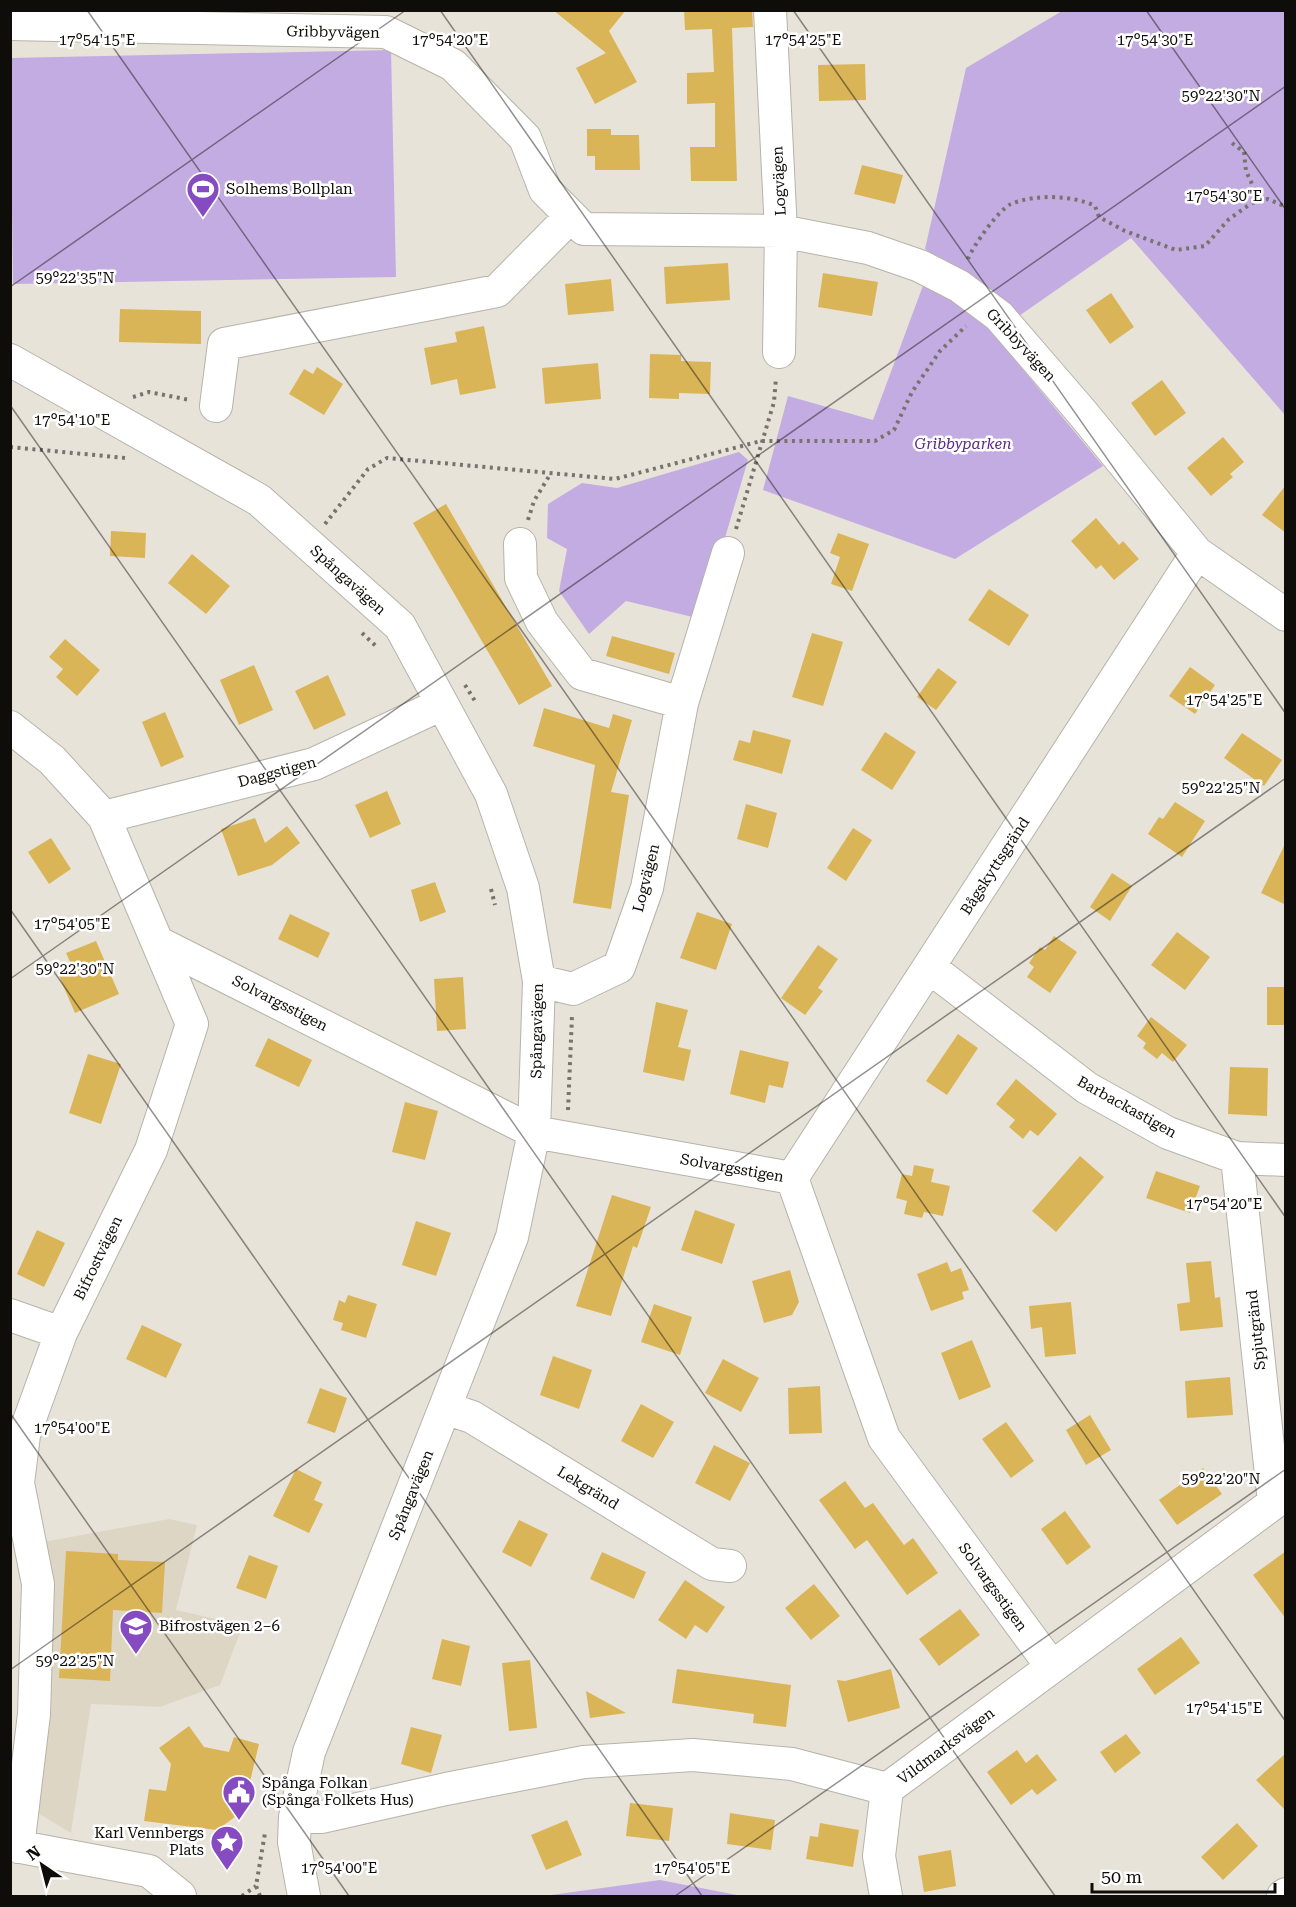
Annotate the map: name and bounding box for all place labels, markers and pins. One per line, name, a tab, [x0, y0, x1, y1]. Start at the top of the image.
sports icon: Solhems Bollplan	[185, 171, 221, 218]
place label: Solhems Bollplan	[226, 180, 353, 198]
school or university icon: Bifrostvägen 2–6	[118, 1608, 154, 1655]
place label: Bifrostvägen 2–6	[159, 1617, 280, 1635]
public building icon: Spånga Folkan (Spånga Folkets Hus)	[221, 1774, 257, 1821]
place label: Spånga Folkan (Spånga Folkets Hus)	[262, 1774, 414, 1809]
place label: Karl Vennbergs Plats	[94, 1824, 204, 1859]
place icon: Karl Vennbergs Plats	[209, 1824, 245, 1871]

